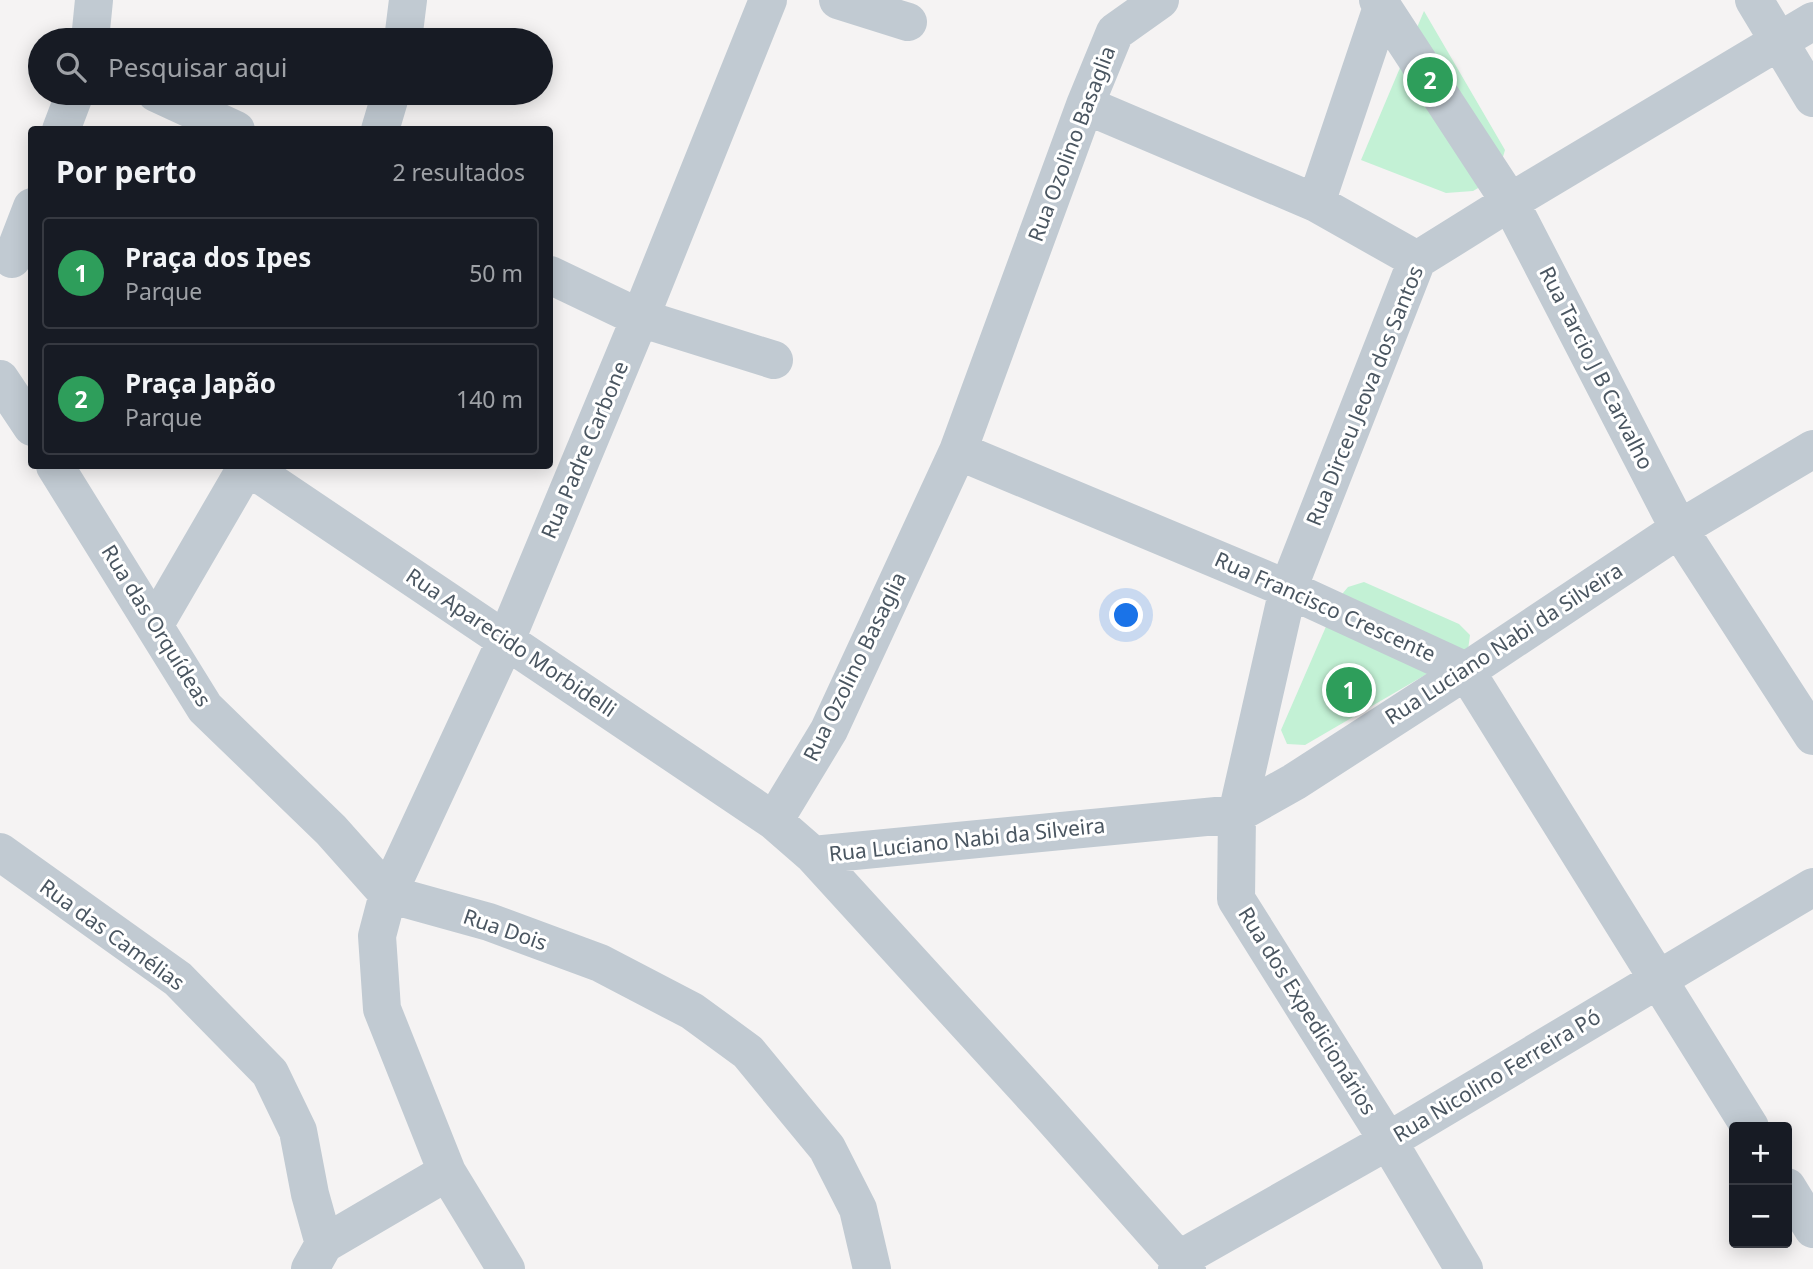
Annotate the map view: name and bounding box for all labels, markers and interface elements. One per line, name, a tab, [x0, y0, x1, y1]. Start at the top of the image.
search box	[28, 28, 553, 105]
street label: Rua Ozolino Basaglia	[1021, 42, 1121, 245]
icon: search	[52, 48, 90, 86]
text: Pesquisar aqui	[108, 49, 288, 85]
pin: 2	[1407, 54, 1453, 106]
text: Por perto	[56, 151, 197, 192]
text: 2 resultados	[392, 156, 525, 188]
text: Praça dos Ipes	[125, 239, 311, 275]
text: 1	[74, 257, 88, 289]
text: 50 m	[469, 257, 523, 289]
street label: Rua Dirceu Jeova dos Santos	[1299, 261, 1429, 530]
street label: Rua Tarcio J B Carvalho	[1533, 261, 1660, 474]
text: Parque	[125, 275, 202, 307]
street label: Rua Padre Carbone	[534, 357, 634, 543]
text: Praça Japão	[125, 365, 276, 401]
text: 2	[74, 383, 88, 415]
text: 140 m	[456, 383, 523, 415]
text: Parque	[125, 401, 202, 433]
street label: Rua das Orquídeas	[96, 539, 218, 712]
street label: Rua Francisco Crescente	[1211, 545, 1440, 667]
street label: Rua Luciano Nabi da Silveira	[1379, 556, 1628, 731]
street label: Rua Aparecido Morbidelli	[401, 561, 622, 723]
street label: Rua Ozolino Basaglia	[796, 567, 912, 766]
your location	[1109, 598, 1143, 632]
pin: 1	[1326, 664, 1372, 716]
street label: Rua Luciano Nabi da Silveira	[827, 811, 1106, 867]
street label: Rua das Camélias	[34, 872, 191, 996]
street label: Rua dos Expedicionários	[1232, 901, 1383, 1120]
street label: Rua Dois	[460, 902, 551, 956]
street label: Rua Nicolino Ferreira Pó	[1388, 1002, 1605, 1148]
map controls	[1729, 1122, 1792, 1248]
button: +	[1729, 1122, 1792, 1185]
button: −	[1729, 1185, 1792, 1248]

